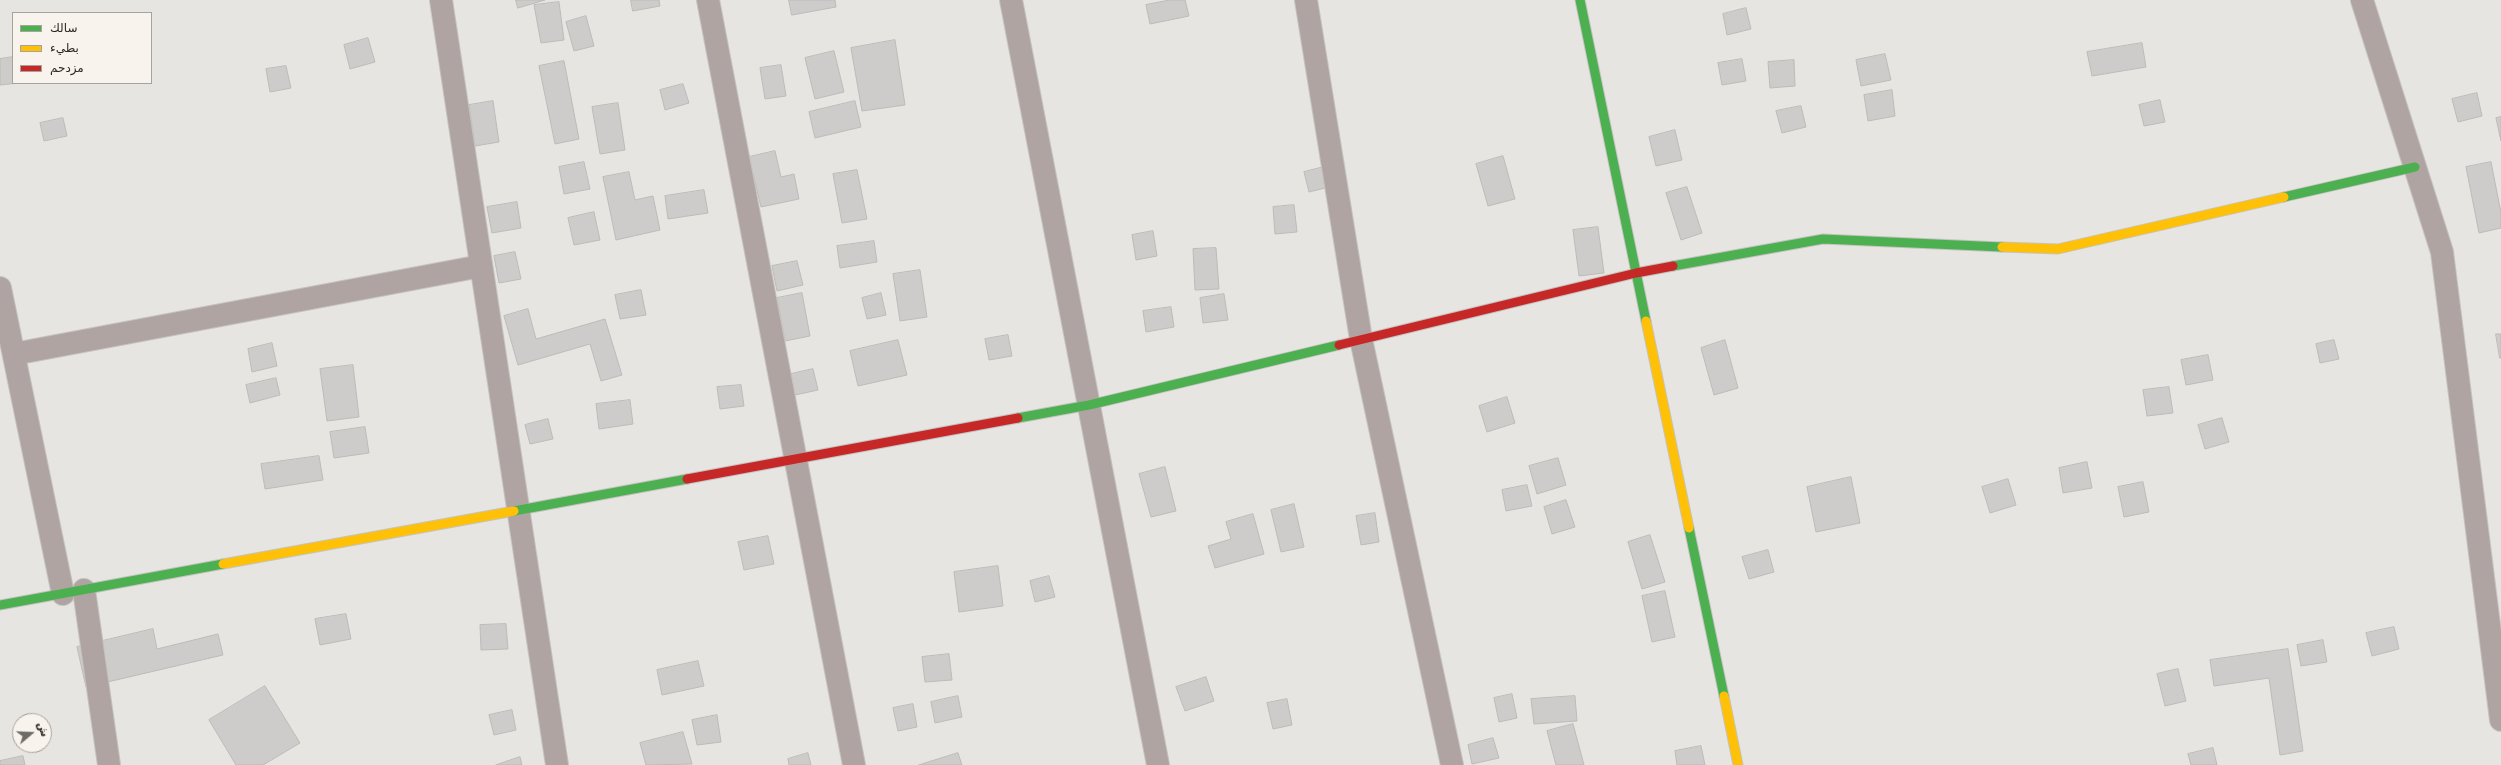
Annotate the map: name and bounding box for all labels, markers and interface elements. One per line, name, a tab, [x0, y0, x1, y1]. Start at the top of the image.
legend	[12, 12, 152, 84]
text: سالك	[50, 21, 77, 35]
text: بطيء	[50, 41, 79, 55]
text: مزدحم	[50, 61, 84, 75]
north arrow	[12, 713, 52, 753]
text: ش	[34, 720, 51, 739]

